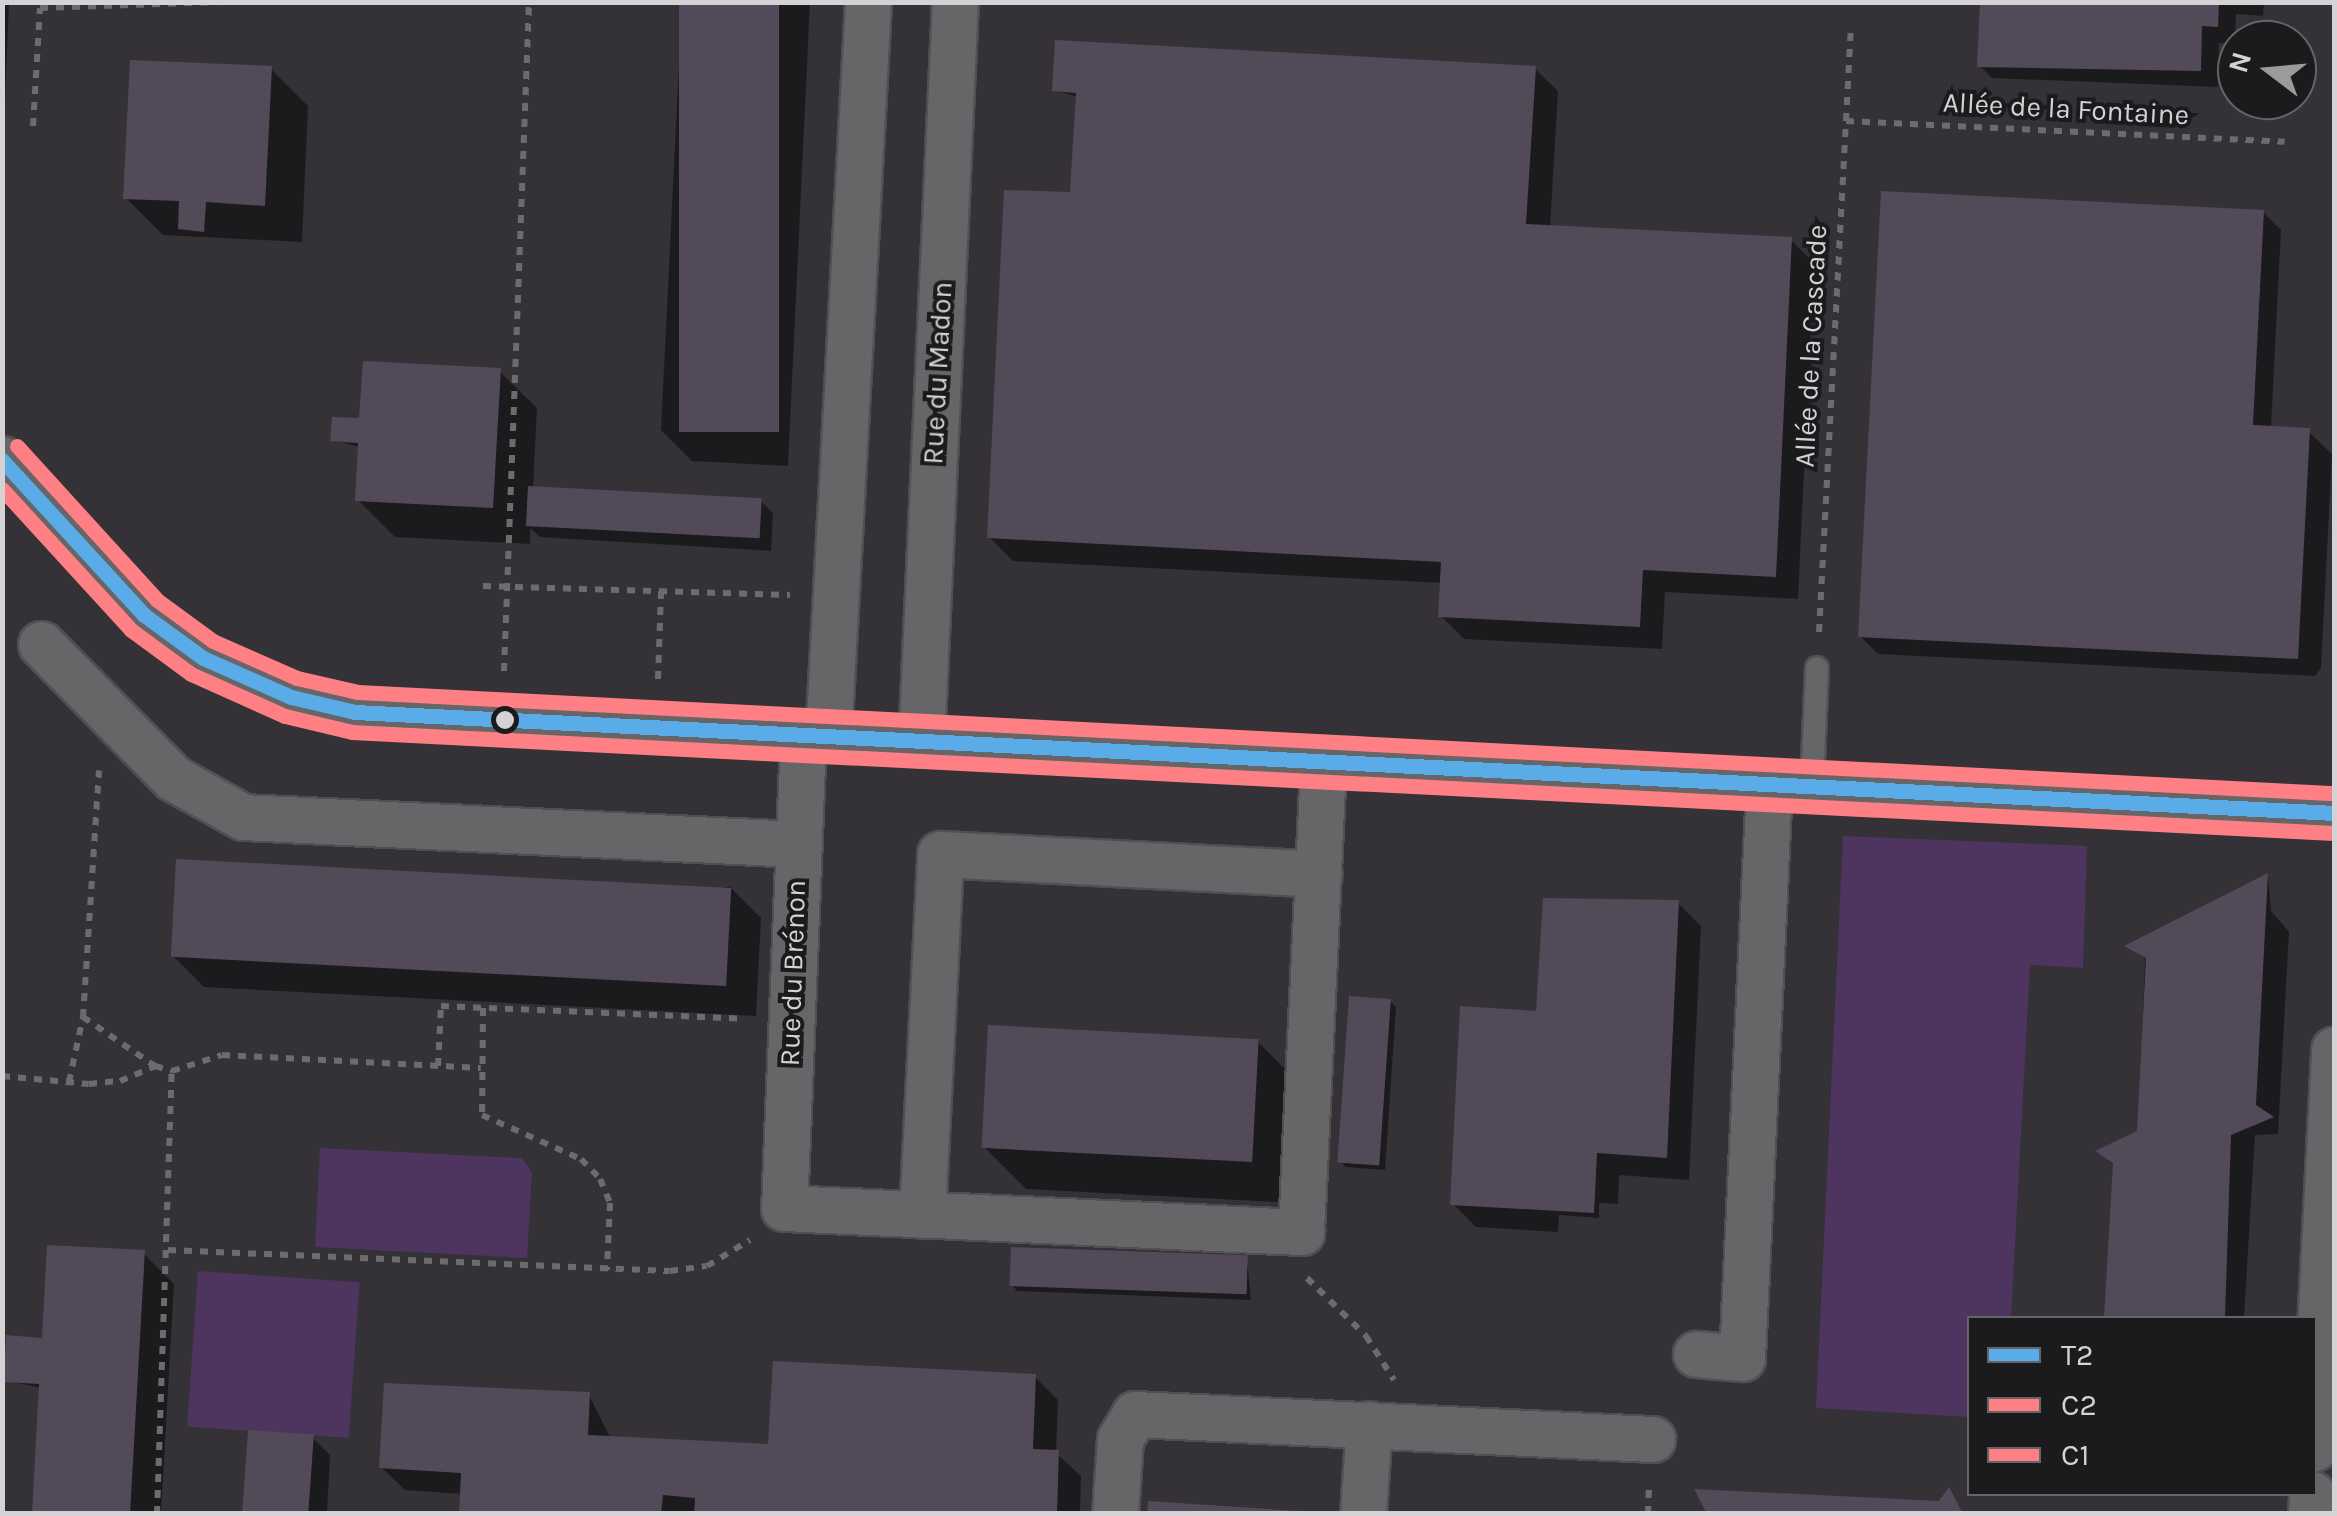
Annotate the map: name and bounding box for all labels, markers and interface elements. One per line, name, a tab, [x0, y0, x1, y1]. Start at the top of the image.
north arrow	[2217, 20, 2317, 120]
text: N	[2221, 48, 2258, 76]
street label: Allée de la Fontaine	[1942, 86, 2190, 132]
street label: Allée de la Cascade	[1788, 224, 1834, 468]
street label: Rue du Madon	[916, 281, 960, 465]
unlabelled marker	[495, 710, 515, 730]
street label: Rue du Brénon	[773, 879, 813, 1067]
legend	[1967, 1316, 2317, 1496]
text: T2	[2061, 1337, 2093, 1373]
text: C2	[2061, 1387, 2097, 1423]
text: C1	[2061, 1437, 2089, 1473]

